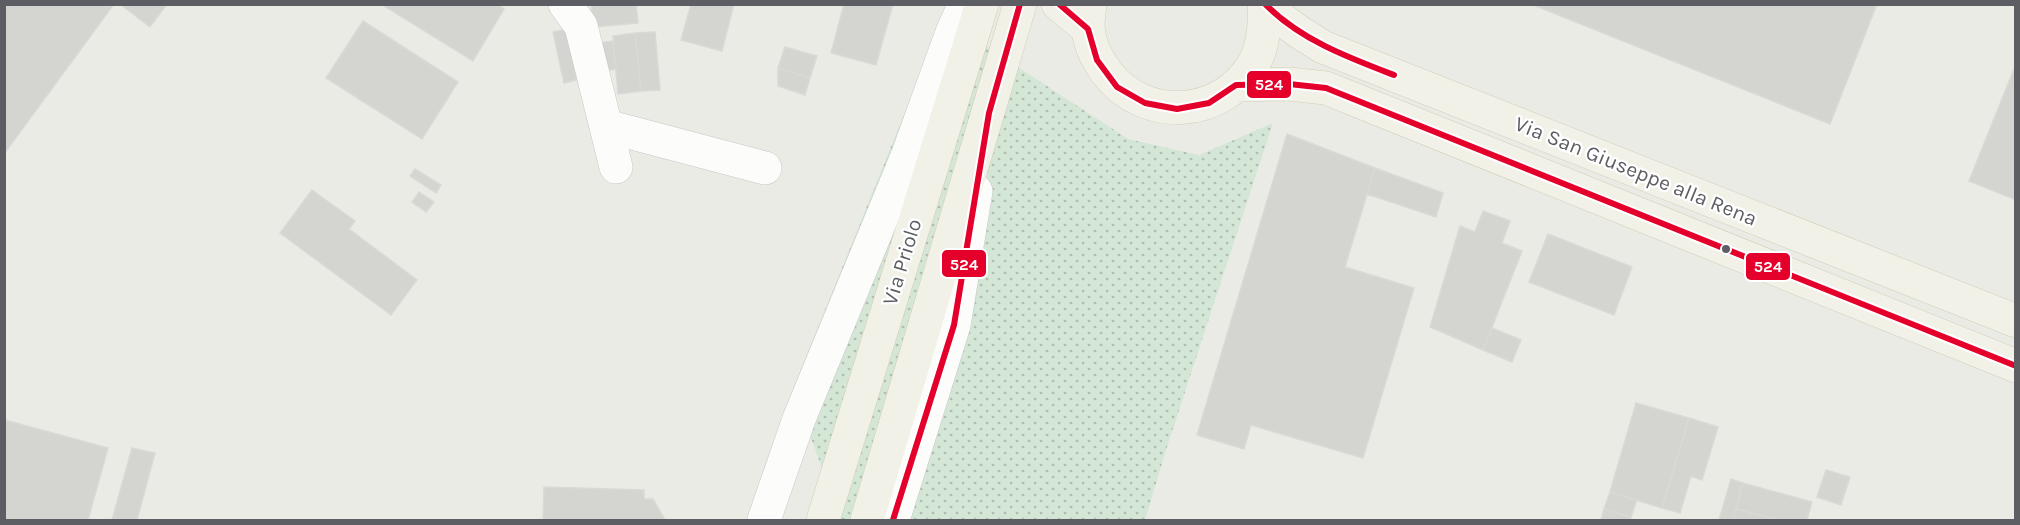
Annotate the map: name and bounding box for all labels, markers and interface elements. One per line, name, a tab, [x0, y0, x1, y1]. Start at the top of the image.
line badge: 524	[1246, 70, 1292, 99]
text: 524	[1255, 75, 1284, 94]
street label: Via San Giuseppe alla Rena	[1511, 111, 1761, 231]
street label: Via Priolo	[878, 216, 926, 308]
unlabelled marker	[1720, 243, 1732, 255]
line badge: 524	[941, 249, 987, 278]
line badge: 524	[1745, 252, 1791, 281]
text: 524	[950, 255, 979, 274]
text: 524	[1754, 257, 1783, 276]

